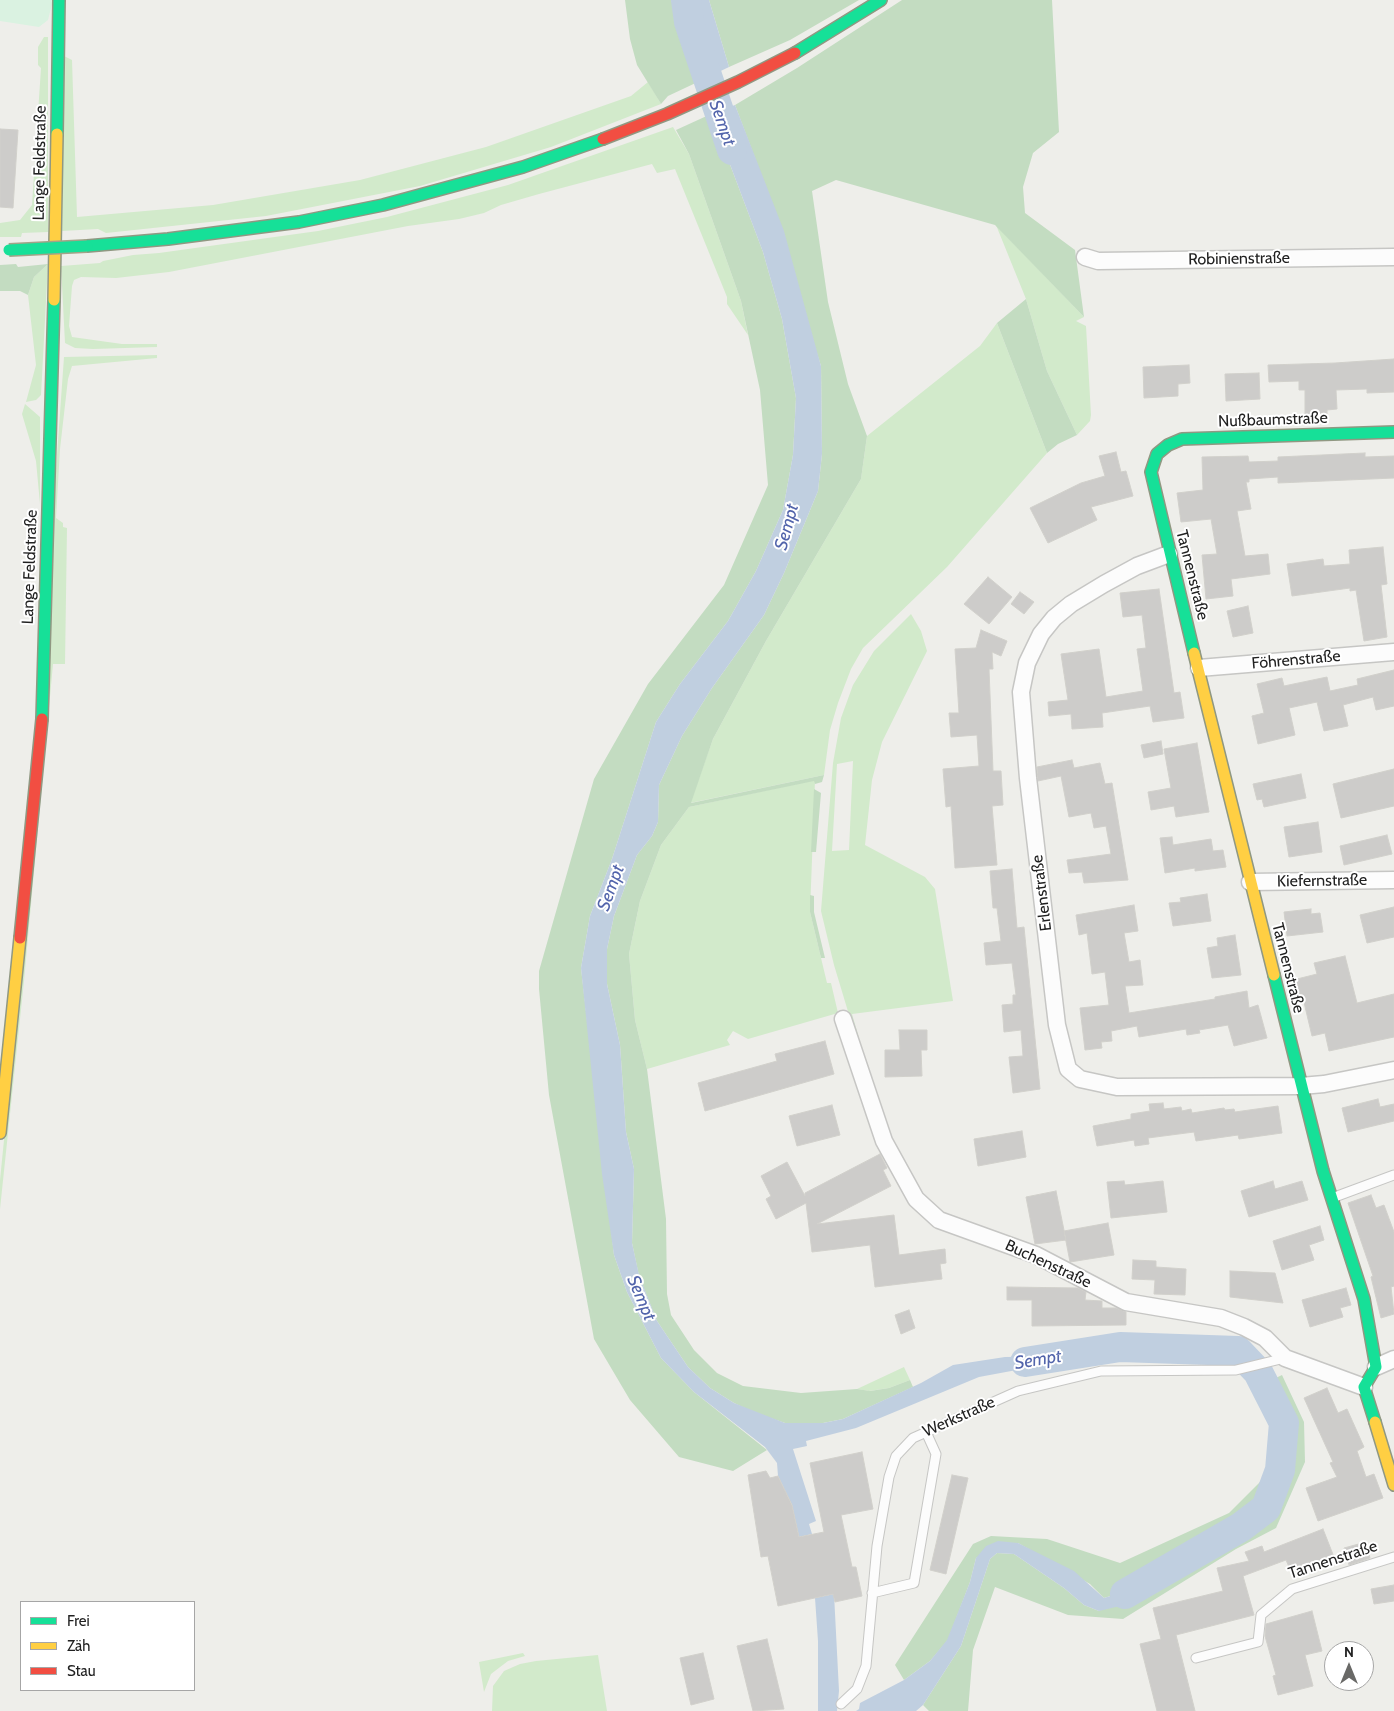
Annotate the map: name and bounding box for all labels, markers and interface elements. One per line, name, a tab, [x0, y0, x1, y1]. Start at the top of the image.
water label: Sempt	[704, 97, 740, 149]
street label: Lange Feldstraße	[29, 105, 51, 221]
street label: Robinienstraße	[1188, 249, 1290, 269]
street label: Nußbaumstraße	[1218, 408, 1328, 432]
water label: Sempt	[770, 501, 804, 553]
street label: Lange Feldstraße	[18, 509, 42, 625]
street label: Tannenstraße	[1172, 528, 1212, 622]
street label: Föhrenstraße	[1251, 647, 1341, 673]
street label: Erlenstraße	[1028, 854, 1056, 932]
water label: Sempt	[593, 862, 629, 914]
street label: Kiefernstraße	[1277, 871, 1367, 891]
street label: Tannenstraße	[1268, 921, 1308, 1015]
street label: Buchenstraße	[1002, 1236, 1094, 1292]
water label: Sempt	[622, 1272, 660, 1324]
water label: Sempt	[1013, 1346, 1063, 1374]
street label: Werkstraße	[920, 1393, 998, 1441]
street label: Tannenstraße	[1286, 1537, 1380, 1583]
legend	[20, 1601, 195, 1691]
text: Frei	[67, 1612, 90, 1630]
text: Zäh	[67, 1637, 90, 1655]
north arrow	[1324, 1641, 1374, 1691]
text: N	[1344, 1643, 1354, 1661]
text: Stau	[67, 1662, 96, 1680]

